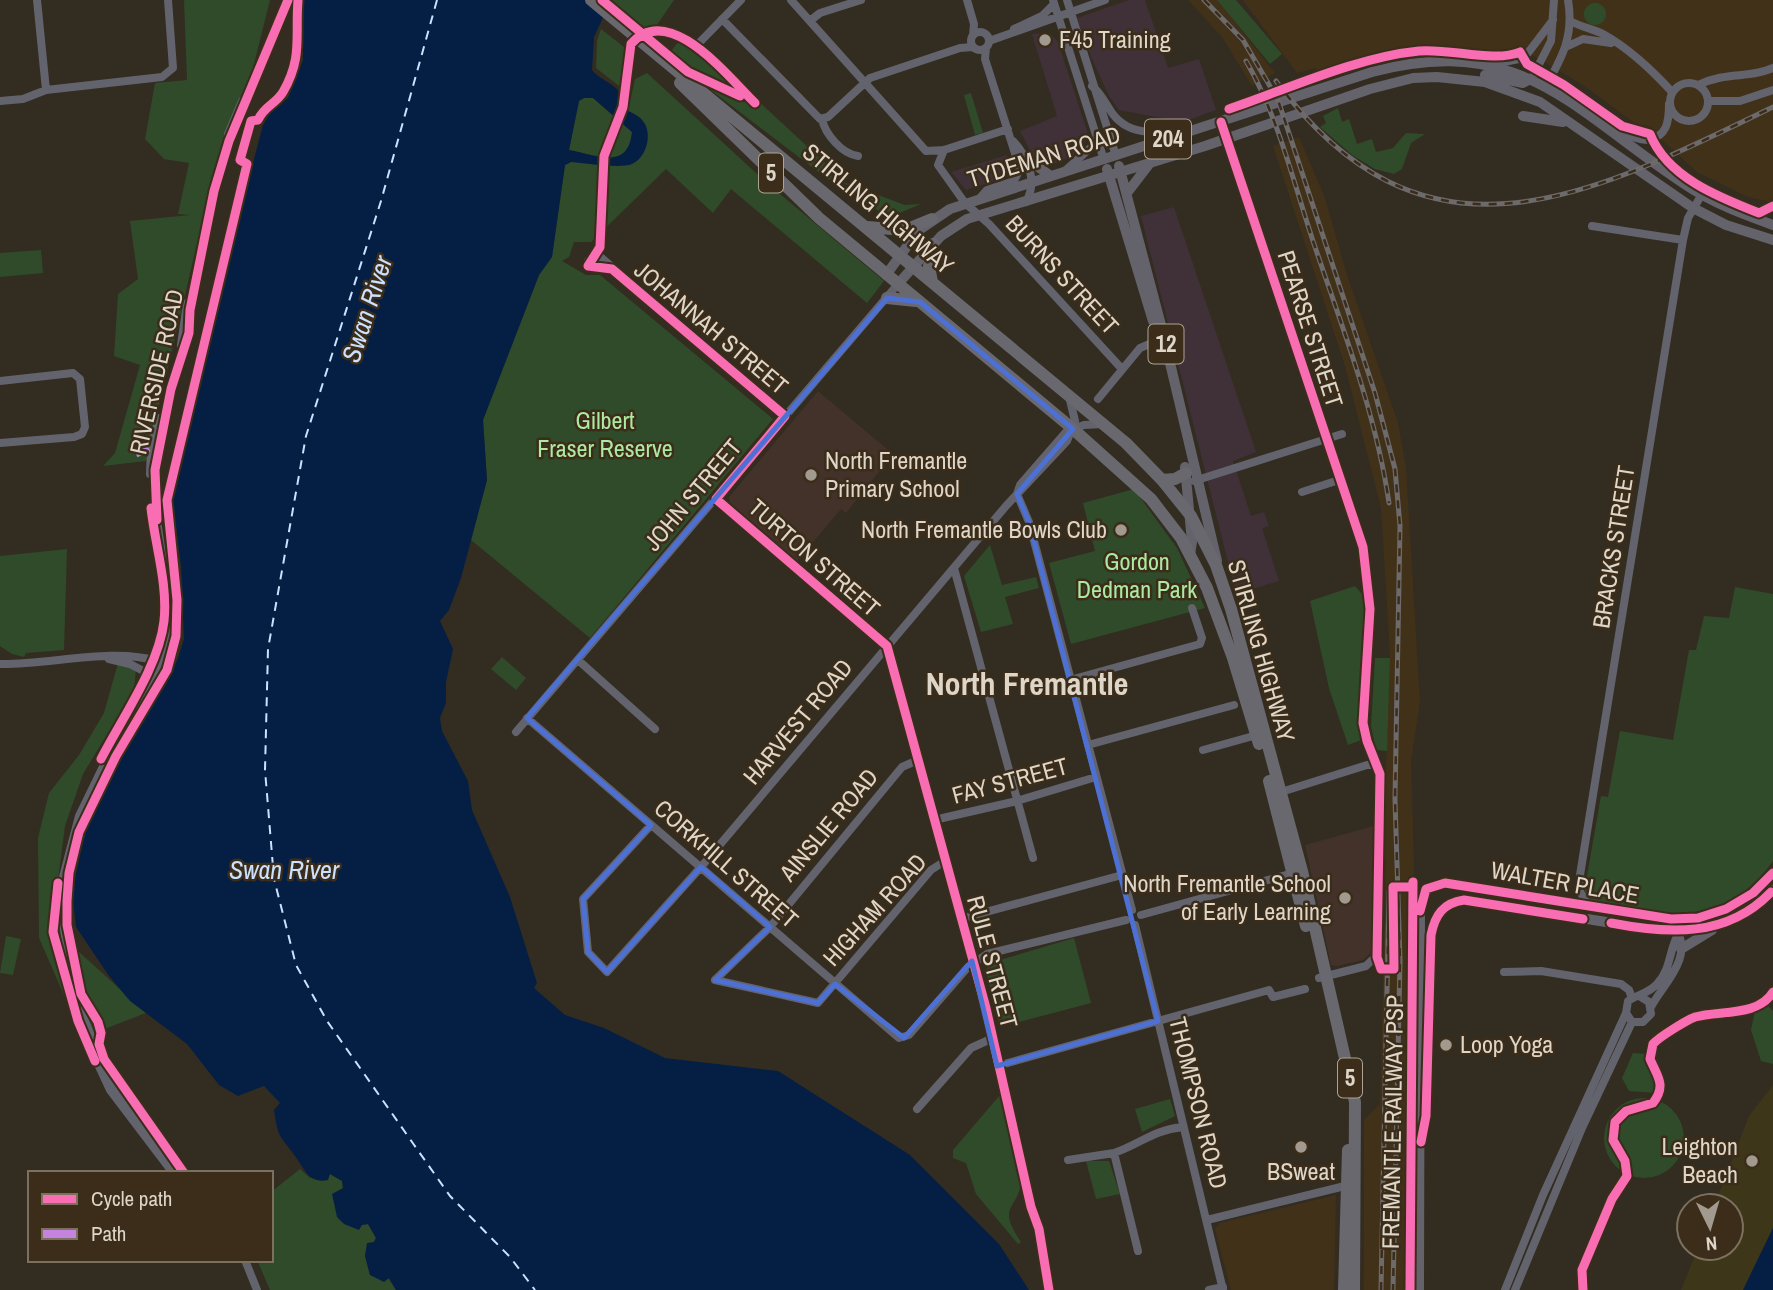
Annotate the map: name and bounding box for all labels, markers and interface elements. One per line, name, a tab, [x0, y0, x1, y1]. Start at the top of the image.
place label: F45 Training	[1059, 23, 1171, 55]
marker: F45 Training	[1037, 32, 1053, 48]
street label: TYDEMAN ROAD	[963, 118, 1124, 195]
road number: 204	[1145, 120, 1191, 158]
street label: STIRLING HIGHWAY	[796, 136, 961, 281]
road number: 5	[759, 154, 783, 192]
street label: BURNS STREET	[999, 208, 1126, 341]
street label: PEARSE STREET	[1271, 246, 1351, 411]
water label: Swan River	[333, 250, 400, 367]
street label: JOHANNAH STREET	[628, 253, 795, 401]
street label: RIVERSIDE ROAD	[121, 286, 191, 457]
road number: 12	[1148, 324, 1184, 364]
park label: Gilbert Fraser Reserve	[537, 404, 673, 464]
street label: JOHN STREET	[636, 432, 748, 557]
place label: North Fremantle Primary School	[825, 444, 967, 504]
street label: BRACKS STREET	[1584, 463, 1642, 630]
marker: North Fremantle Primary School	[803, 467, 819, 483]
street label: TURTON STREET	[742, 491, 887, 623]
place label: North Fremantle Bowls Club	[861, 513, 1107, 545]
marker: North Fremantle Bowls Club	[1113, 522, 1129, 538]
park label: Gordon Dedman Park	[1077, 545, 1197, 605]
street label: STIRLING HIGHWAY	[1221, 556, 1303, 746]
street label: HARVEST ROAD	[735, 652, 859, 791]
district label: North Fremantle	[926, 662, 1128, 705]
street label: FAY STREET	[948, 749, 1071, 811]
street label: AINSLIE ROAD	[771, 761, 885, 888]
street label: CORKHILL STREET	[648, 792, 805, 935]
street label: HIGHAM ROAD	[815, 846, 933, 972]
water label: Swan River	[229, 852, 340, 887]
street label: WALTER PLACE	[1489, 853, 1642, 911]
place label: North Fremantle School of Early Learning	[1123, 867, 1331, 927]
marker: North Fremantle School of Early Learning	[1337, 890, 1353, 906]
street label: RULE STREET	[960, 892, 1026, 1031]
street label: FREMANTLE RAILWAY PSP	[1374, 995, 1410, 1249]
street label: THOMPSON ROAD	[1162, 1013, 1236, 1192]
place label: Loop Yoga	[1460, 1028, 1553, 1060]
marker: Loop Yoga	[1438, 1037, 1454, 1053]
road number: 5	[1338, 1058, 1362, 1098]
place label: Leighton Beach	[1661, 1130, 1738, 1190]
marker: BSweat	[1293, 1139, 1309, 1155]
marker: Leighton Beach	[1744, 1153, 1760, 1169]
place label: BSweat	[1267, 1155, 1335, 1187]
legend	[28, 1171, 273, 1262]
text: Cycle path	[91, 1184, 172, 1213]
north arrow	[1675, 1192, 1745, 1262]
text: Path	[91, 1219, 126, 1248]
text: N	[1705, 1230, 1718, 1257]

